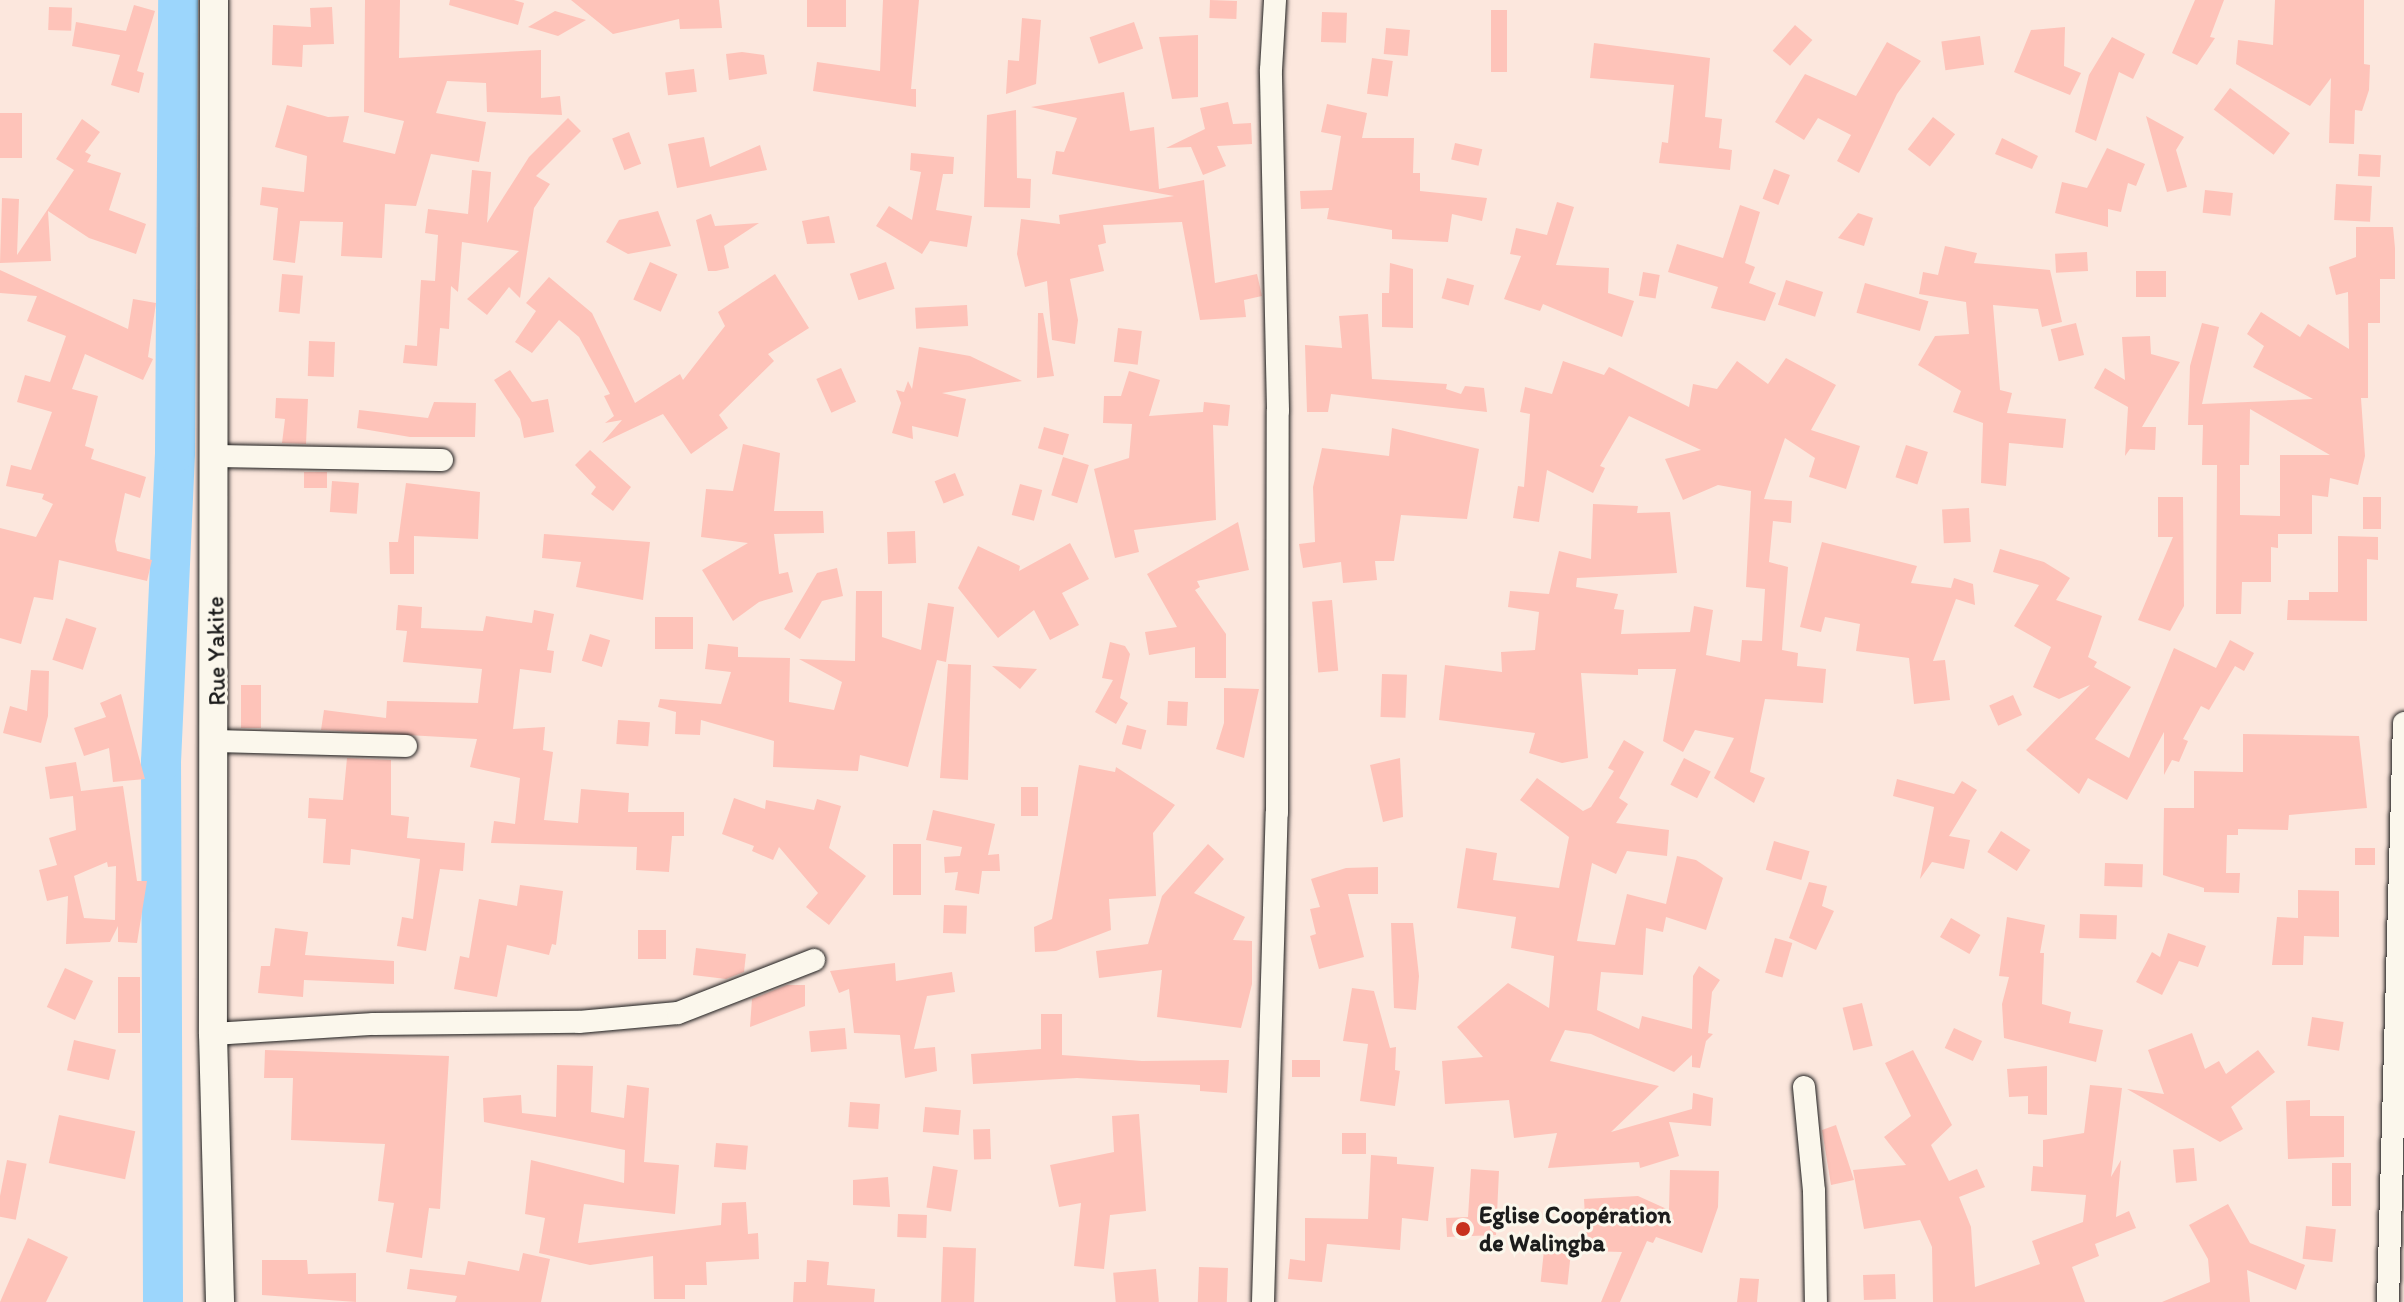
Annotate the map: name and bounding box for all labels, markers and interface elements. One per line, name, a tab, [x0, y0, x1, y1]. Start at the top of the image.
street label: Rue Yakite	[201, 597, 231, 705]
place label: Eglise Coopération de Walingba	[1479, 1201, 1672, 1257]
marker: Eglise Coopération de Walingba	[1454, 1220, 1472, 1238]

